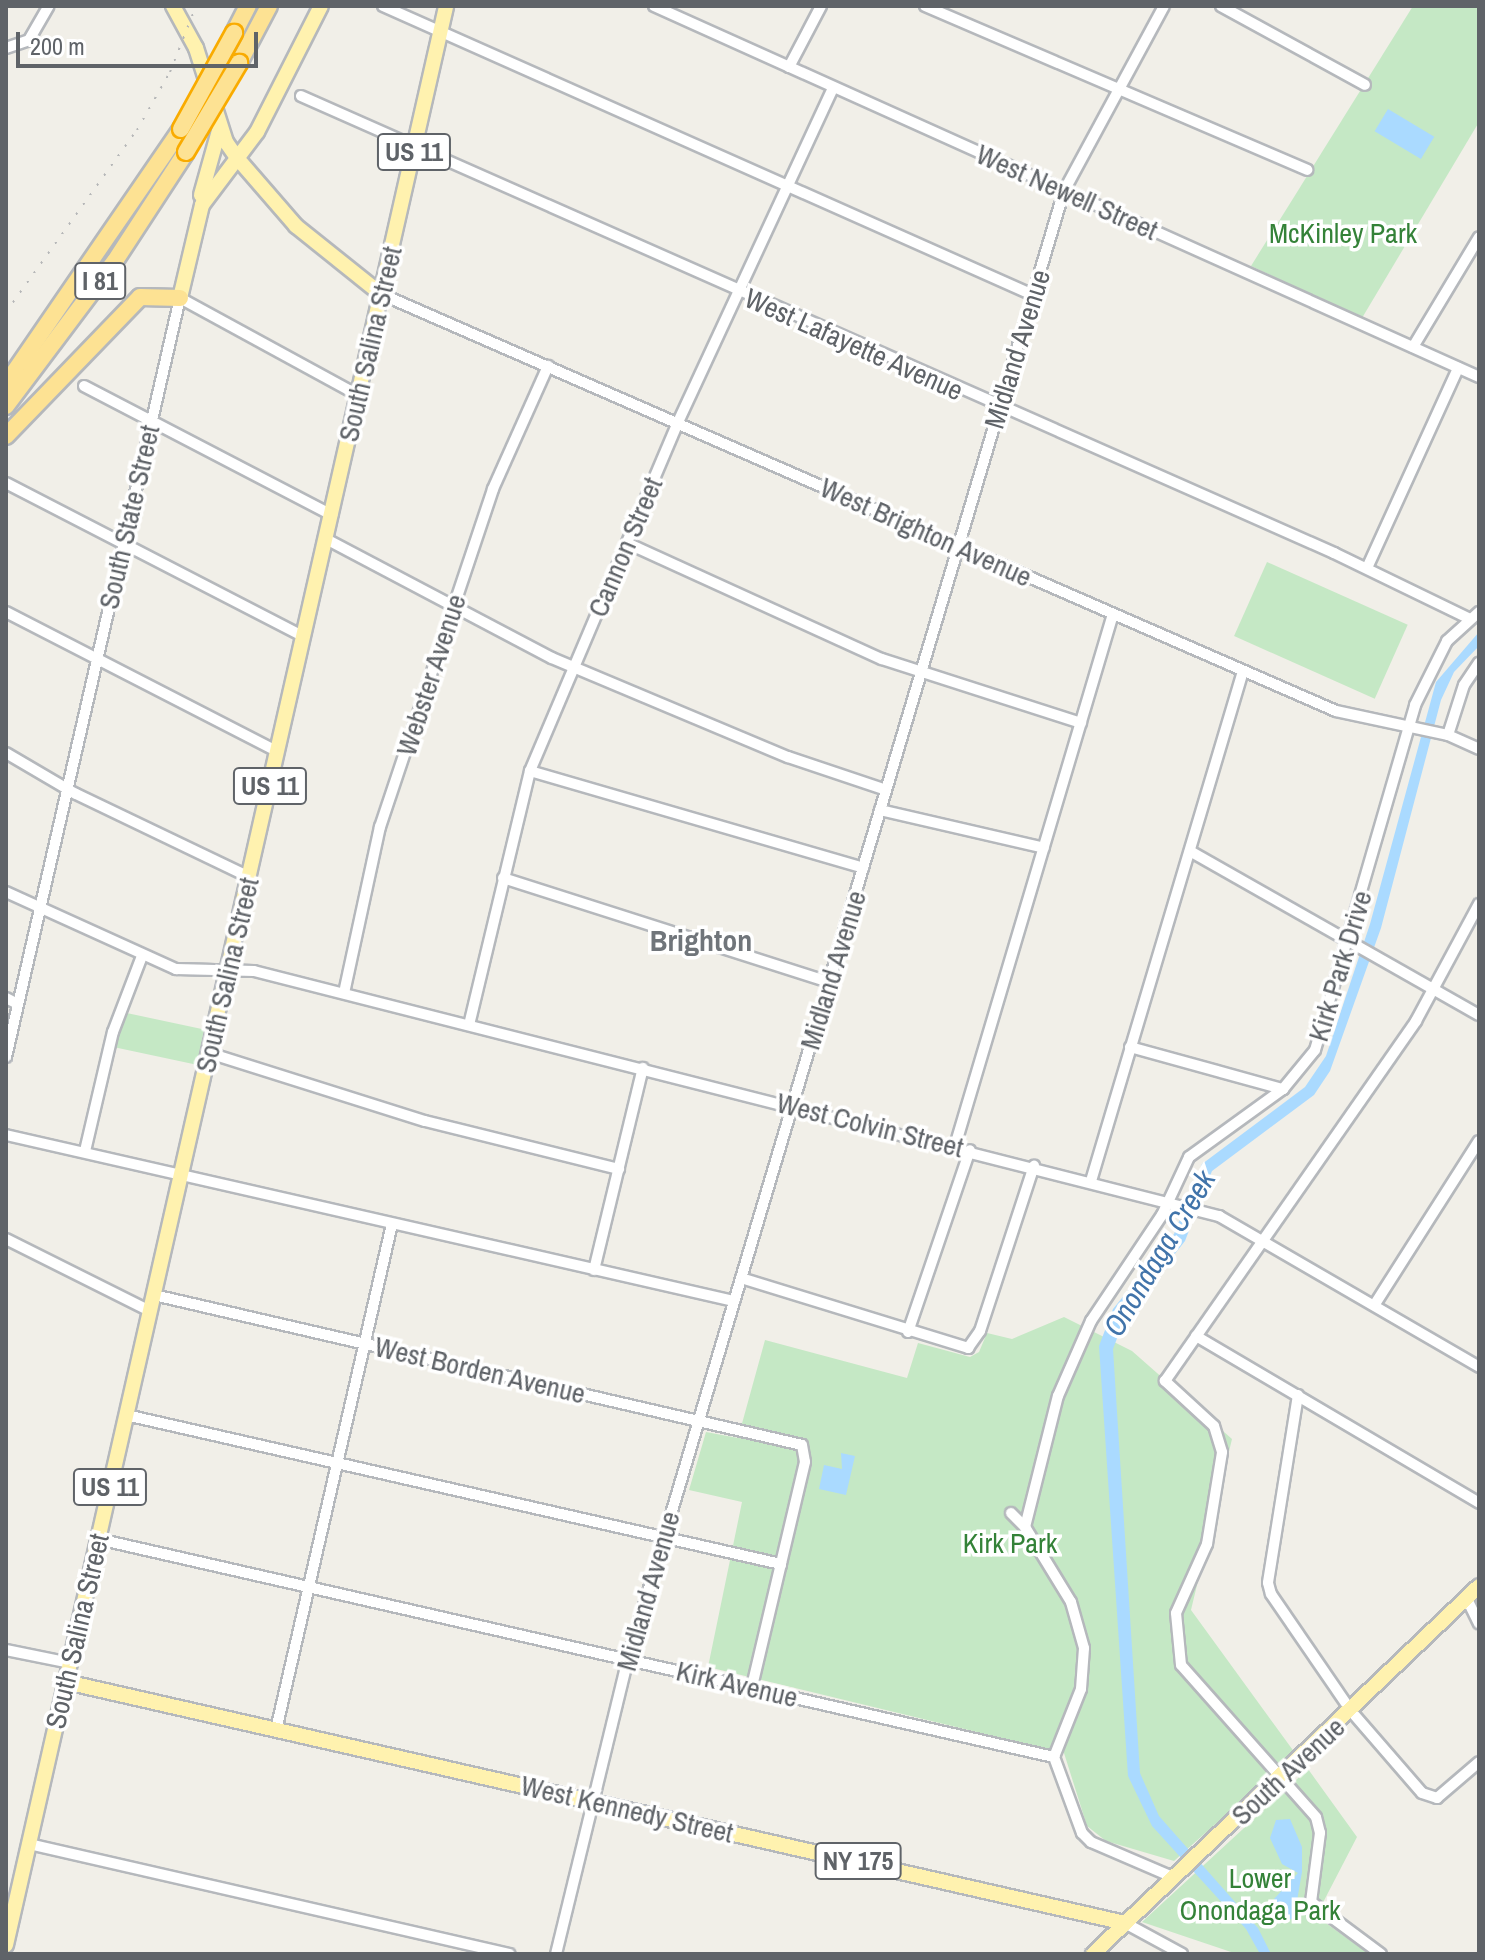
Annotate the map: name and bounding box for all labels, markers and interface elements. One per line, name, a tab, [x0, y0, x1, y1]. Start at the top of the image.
scale bar	[20, 16, 262, 66]
text: 200 m	[30, 30, 85, 62]
road number: US 11	[376, 130, 452, 174]
street label: West Newell Street	[971, 137, 1163, 247]
park label: McKinley Park	[1269, 216, 1417, 250]
street label: South Salina Street	[331, 243, 409, 445]
road number: I 81	[74, 259, 126, 303]
street label: Midland Avenue	[977, 265, 1057, 433]
street label: West Lafayette Avenue	[739, 281, 969, 407]
street label: South State Street	[92, 422, 166, 612]
street label: West Brighton Avenue	[815, 470, 1037, 594]
street label: Cannon Street	[581, 472, 669, 622]
street label: Webster Avenue	[389, 589, 473, 761]
road number: US 11	[232, 764, 308, 808]
street label: South Salina Street	[188, 874, 266, 1076]
street label: Midland Avenue	[793, 886, 873, 1054]
street label: Kirk Park Drive	[1301, 887, 1379, 1045]
district label: Brighton	[650, 922, 752, 958]
street label: West Colvin Street	[773, 1086, 967, 1164]
water label: Onondaga Creek	[1095, 1163, 1223, 1343]
street label: West Borden Avenue	[371, 1329, 589, 1411]
road number: US 11	[72, 1465, 148, 1509]
street label: Midland Avenue	[609, 1507, 687, 1675]
park label: Kirk Park	[963, 1526, 1057, 1560]
street label: South Salina Street	[38, 1530, 116, 1732]
street label: Kirk Avenue	[672, 1654, 802, 1714]
street label: South Avenue	[1224, 1710, 1352, 1832]
street label: West Kennedy Street	[518, 1768, 736, 1850]
road number: NY 175	[814, 1839, 902, 1883]
park label: Lower Onondaga Park	[1180, 1861, 1340, 1927]

